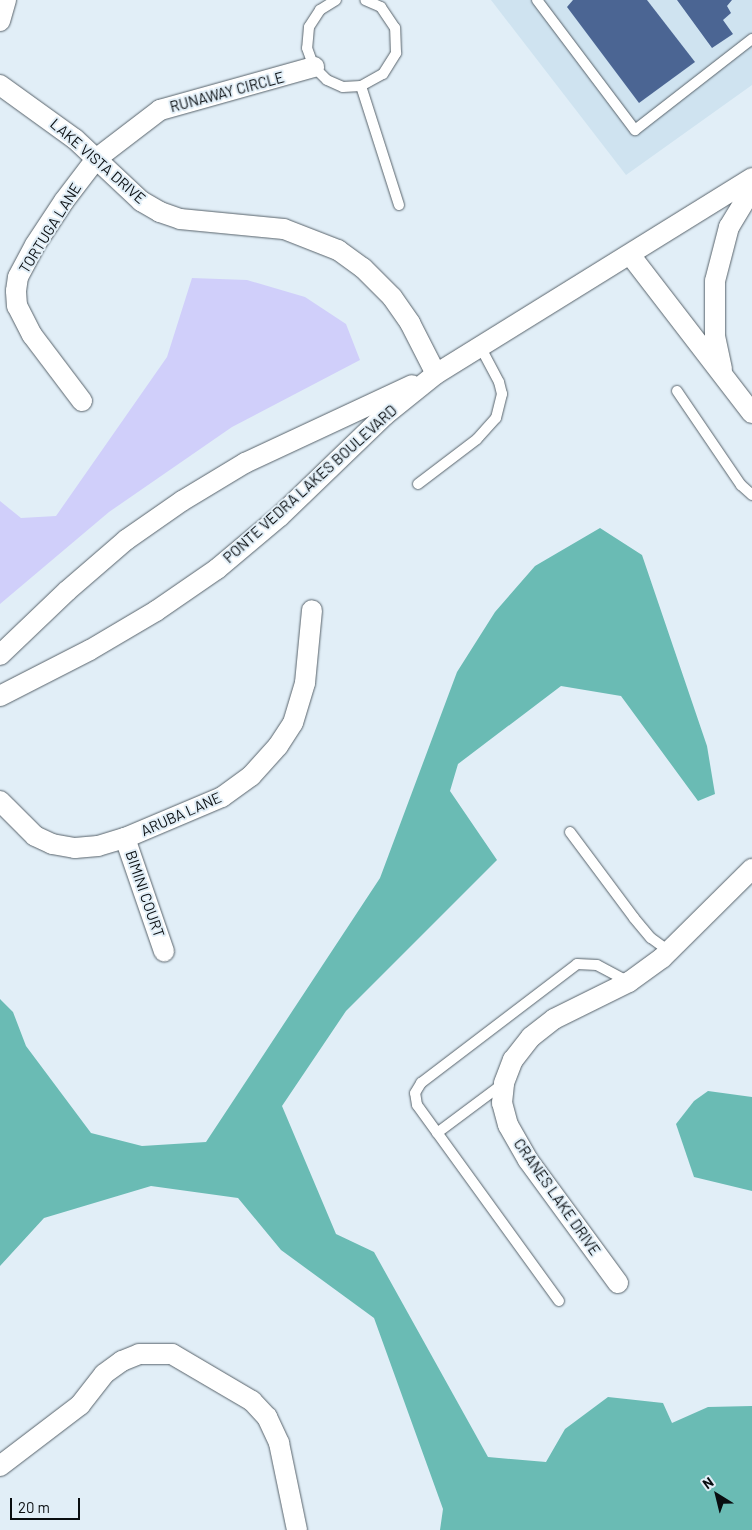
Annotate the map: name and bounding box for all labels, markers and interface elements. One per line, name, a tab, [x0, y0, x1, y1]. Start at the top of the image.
street label: RUNAWAY CIRCLE	[168, 68, 286, 116]
street label: LAKE VISTA DRIVE	[47, 115, 149, 207]
street label: TORTUGA LANE	[15, 180, 85, 276]
street label: PONTE VEDRA LAKES BOULEVARD	[220, 401, 400, 567]
street label: ARUBA LANE	[138, 788, 224, 840]
street label: BIMINI COURT	[122, 848, 168, 940]
street label: CRANES LAKE DRIVE	[510, 1135, 604, 1259]
north arrow	[692, 1470, 742, 1520]
text: N	[699, 1473, 717, 1492]
scale bar	[12, 1488, 82, 1520]
text: 20 m	[18, 1498, 50, 1516]

